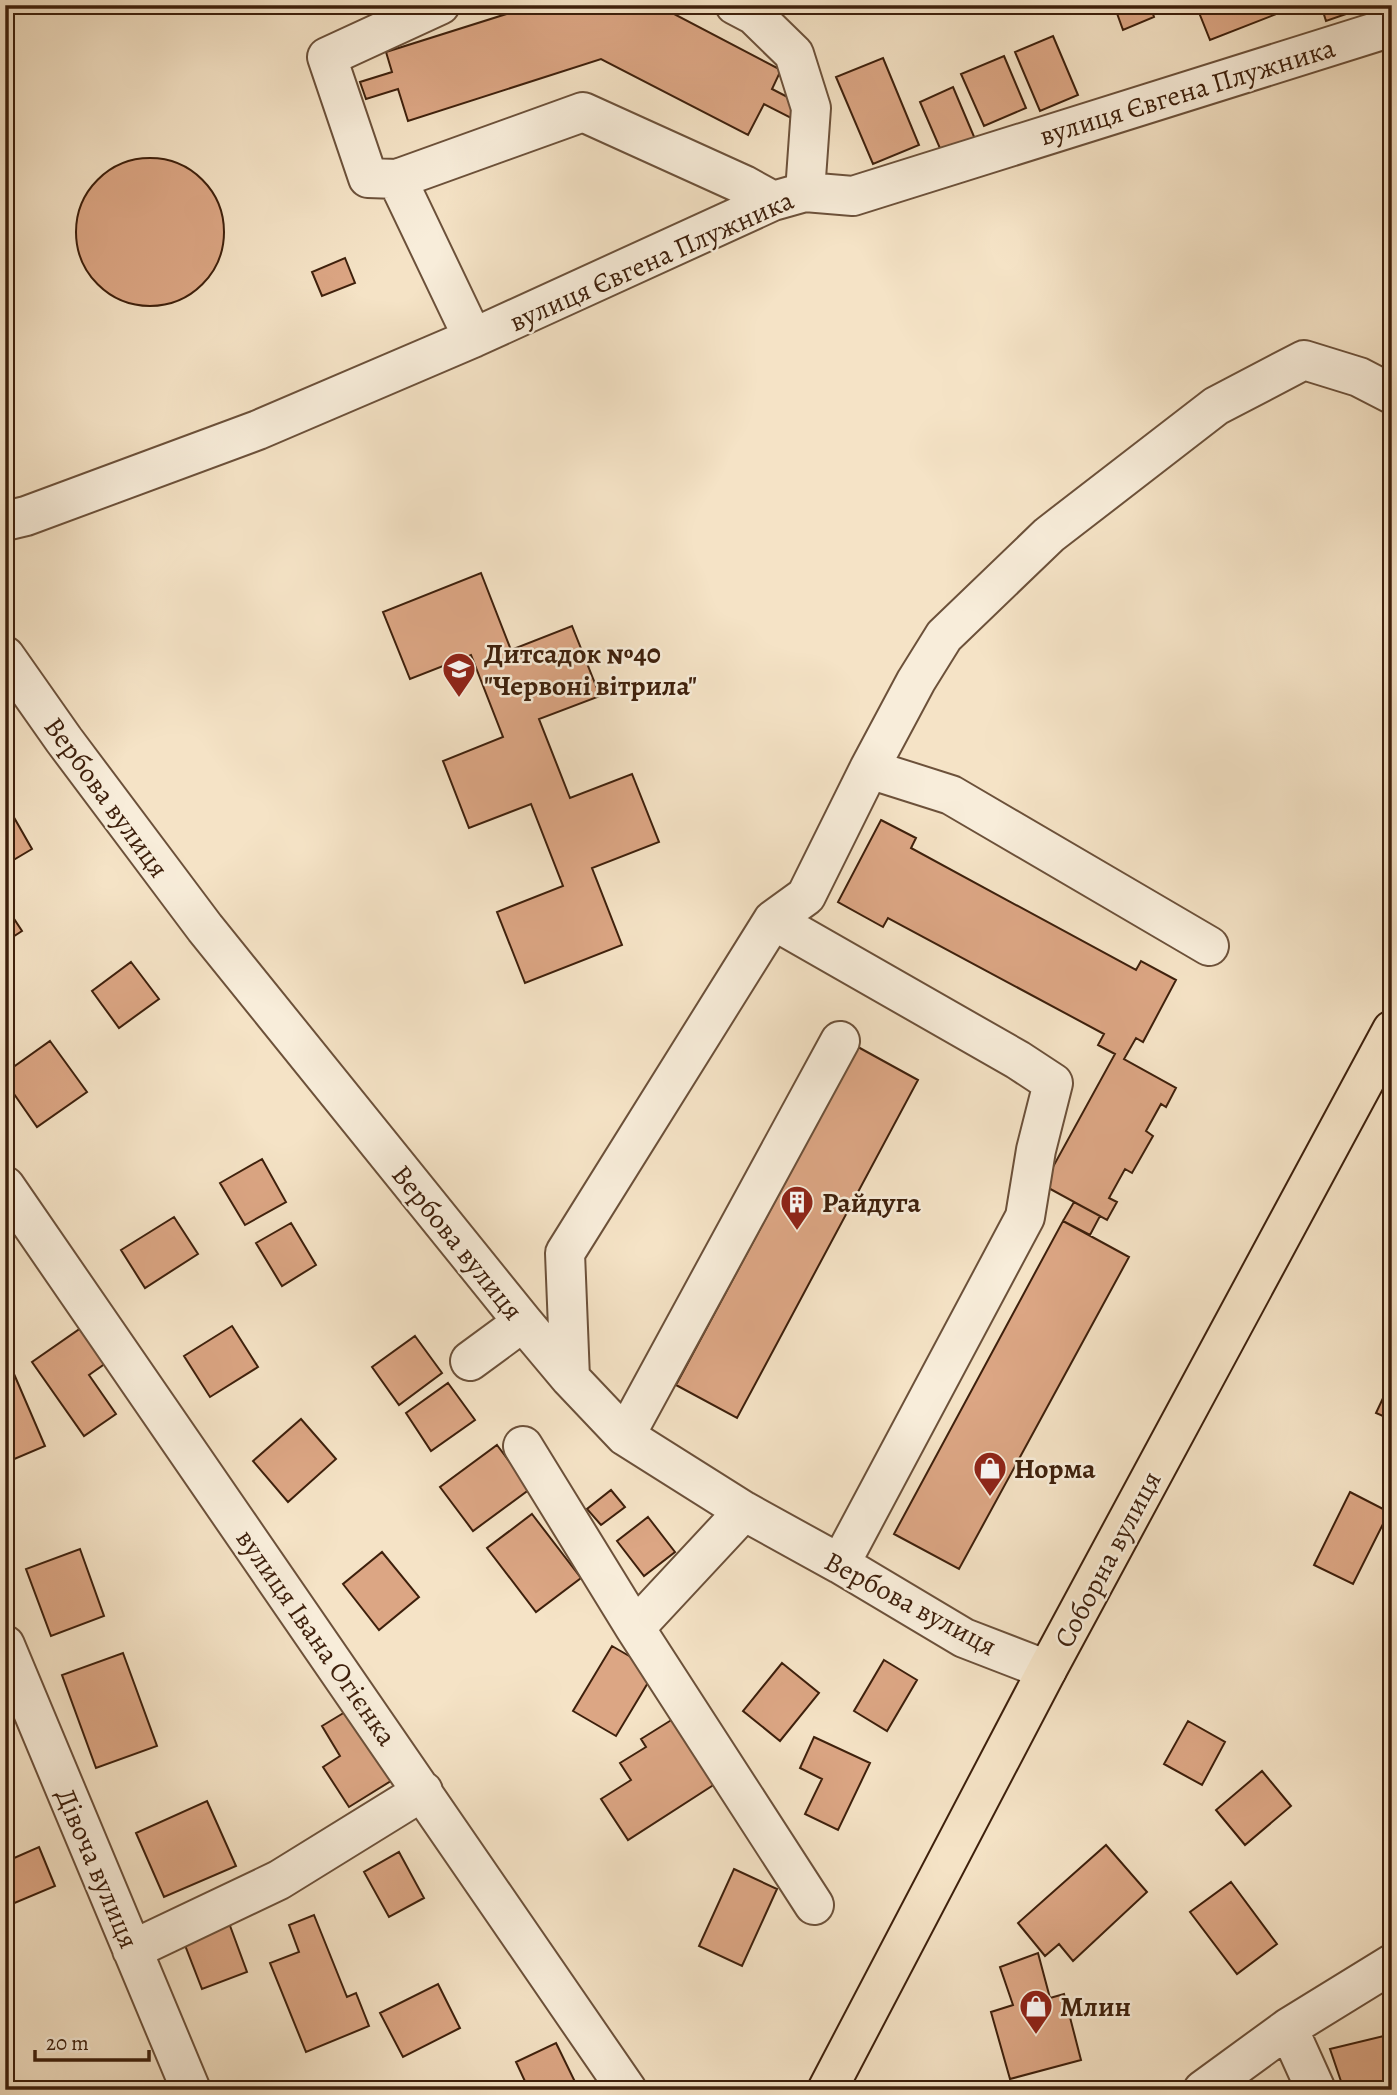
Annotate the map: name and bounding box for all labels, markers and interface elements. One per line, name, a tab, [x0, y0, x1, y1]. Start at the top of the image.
street label: вулиця Євгена Плужника	[1035, 29, 1340, 155]
street label: вулиця Євгена Плужника	[503, 181, 800, 341]
place label: Дитсадок №40 "Червоні вітрила"	[484, 635, 697, 705]
school or university icon: Дитсадок №40 "Червоні вітрила"	[440, 650, 478, 699]
street label: Вербова вулиця	[35, 710, 177, 886]
street label: Вербова вулиця	[383, 1157, 532, 1328]
building icon: Райдуга	[778, 1183, 816, 1232]
place label: Райдуга	[822, 1184, 922, 1222]
shop icon: Норма	[971, 1449, 1009, 1498]
place label: Норма	[1014, 1450, 1096, 1488]
street label: Соборна вулиця	[1045, 1465, 1170, 1654]
street label: вулиця Івана Огієнка	[227, 1522, 405, 1754]
street label: Вербова вулиця	[818, 1543, 1003, 1665]
street label: Дівоча вулиця	[46, 1782, 148, 1954]
shop icon: Млин	[1017, 1987, 1055, 2036]
place label: Млин	[1060, 1988, 1131, 2026]
scale bar	[35, 2018, 149, 2062]
text: 20 m	[46, 2029, 89, 2057]

